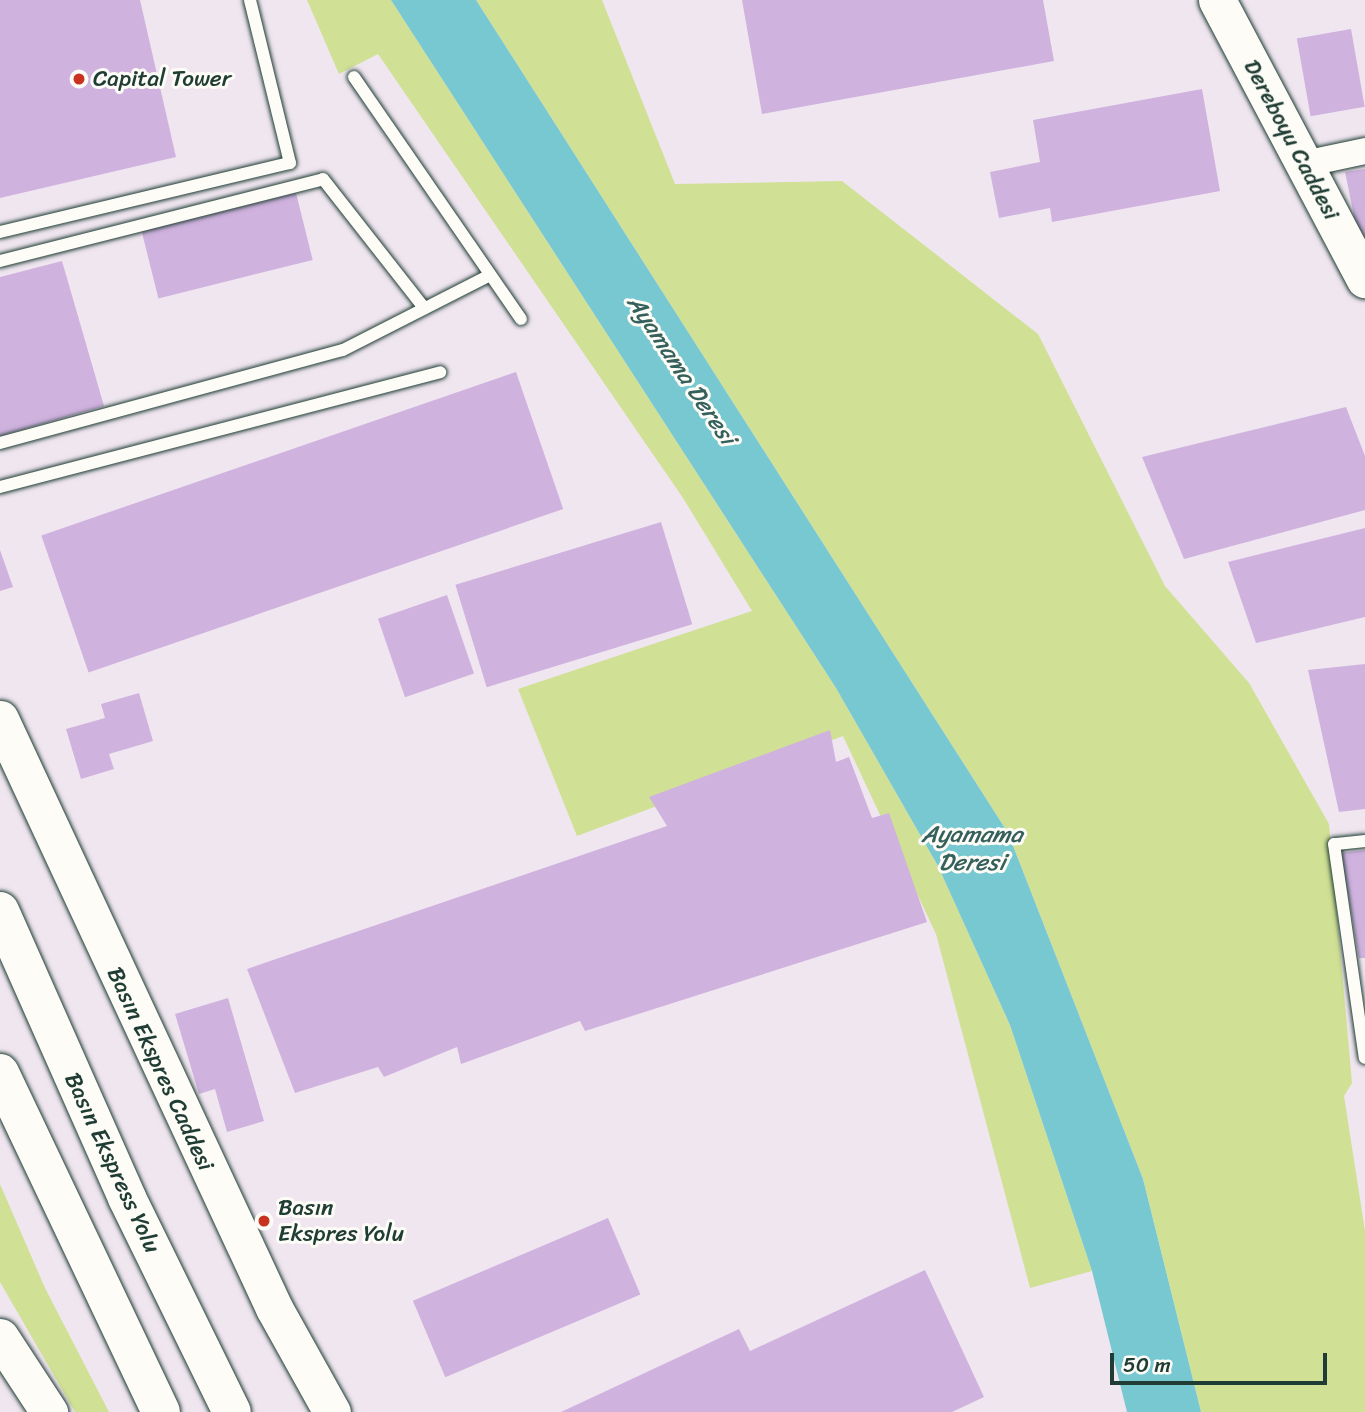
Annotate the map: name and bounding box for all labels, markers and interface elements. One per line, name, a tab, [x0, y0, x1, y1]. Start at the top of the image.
street label: Dereboyu Caddesi	[1237, 55, 1345, 225]
place label: Capital Tower	[93, 65, 231, 93]
marker: Capital Tower	[71, 71, 87, 87]
water label: Ayamama Deresi	[620, 290, 742, 450]
water label: Ayamama Deresi	[921, 821, 1023, 877]
street label: Basın Ekspres Caddesi	[100, 961, 220, 1177]
street label: Basın Ekspress Yolu	[58, 1068, 166, 1258]
place label: Basın Ekspres Yolu	[278, 1194, 404, 1248]
marker: Basın Ekspres Yolu	[256, 1213, 272, 1229]
scale bar	[1113, 1338, 1330, 1382]
text: 50 m	[1123, 1346, 1171, 1384]

